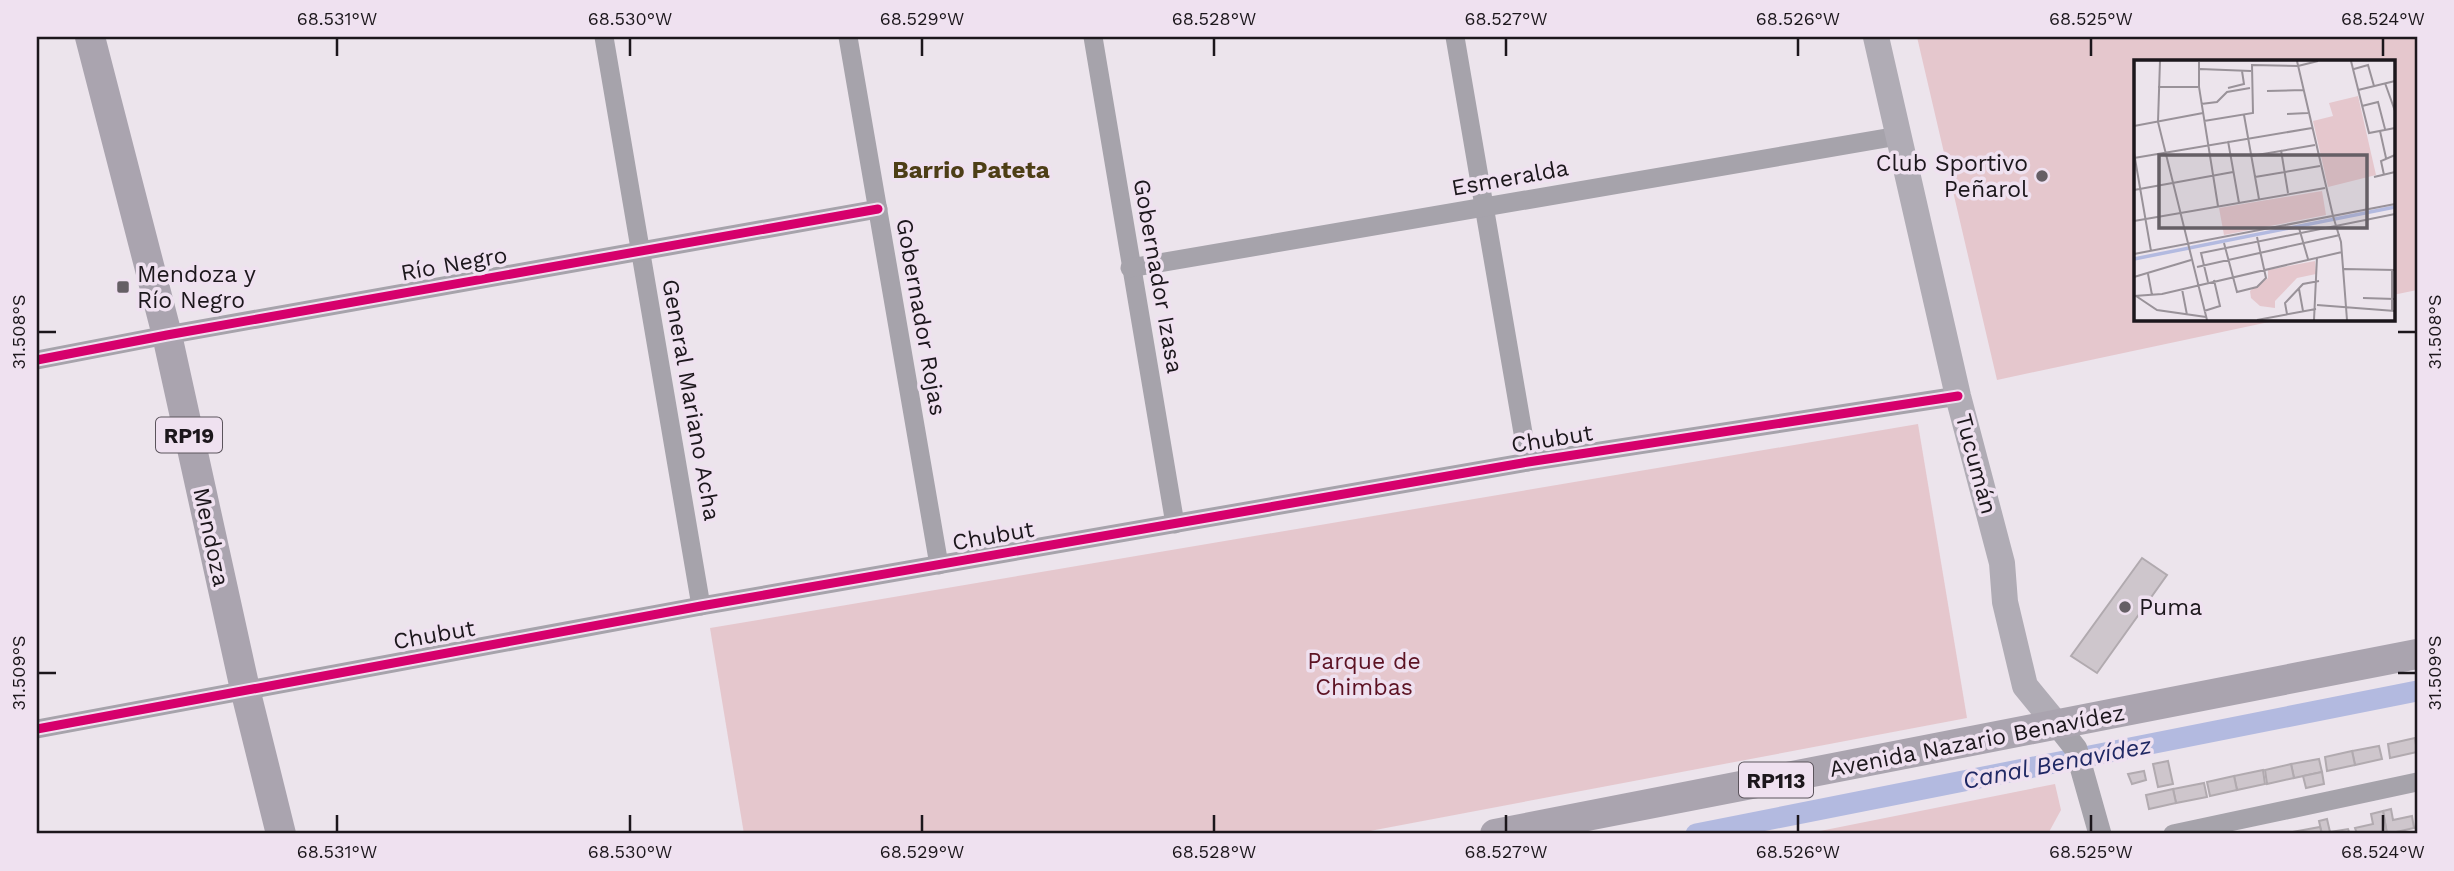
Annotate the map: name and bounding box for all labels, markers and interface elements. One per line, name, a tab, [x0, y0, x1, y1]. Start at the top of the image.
text: 68.531°W	[297, 8, 377, 29]
text: 68.530°W	[588, 8, 672, 29]
text: 68.529°W	[880, 8, 964, 29]
text: 68.528°W	[1172, 8, 1256, 29]
text: 68.527°W	[1464, 8, 1548, 29]
text: 68.526°W	[1756, 8, 1840, 29]
text: 68.525°W	[2049, 8, 2133, 29]
text: 68.524°W	[2341, 8, 2425, 29]
inset map	[2134, 60, 2394, 320]
place label: Club Sportivo Peñarol	[1876, 150, 2028, 203]
street label: Esmeralda	[1449, 154, 1571, 202]
district label: Barrio Pateta	[892, 156, 1050, 184]
marker: Club Sportivo Peñarol	[2034, 168, 2050, 184]
street label: Gobernador Izasa	[1128, 177, 1188, 375]
street label: Gobernador Rojas	[890, 216, 952, 418]
street label: Río Negro	[398, 241, 510, 287]
place label: Mendoza y Río Negro	[137, 261, 256, 314]
street label: General Mariano Acha	[656, 277, 726, 523]
marker: Mendoza y Río Negro	[115, 279, 131, 295]
text: 31.508°S	[8, 295, 29, 369]
text: 31.508°S	[2424, 295, 2445, 369]
street label: Tucumán	[1950, 411, 2002, 517]
road number: RP19	[156, 418, 222, 452]
street label: Chubut	[1509, 419, 1595, 459]
street label: Mendoza	[187, 485, 235, 589]
street label: Chubut	[950, 515, 1036, 556]
place label: Puma	[2139, 594, 2202, 621]
marker: Puma	[2117, 599, 2133, 615]
street label: Chubut	[391, 614, 477, 655]
text: 31.509°S	[8, 636, 29, 710]
text: 31.509°S	[2424, 636, 2445, 710]
park label: Parque de Chimbas	[1307, 648, 1421, 701]
street label: Avenida Nazario Benavídez	[1827, 699, 2127, 783]
water label: Canal Benavídez	[1960, 731, 2154, 795]
road number: RP113	[1739, 762, 1813, 798]
text: 68.531°W	[297, 841, 377, 862]
text: 68.530°W	[588, 841, 672, 862]
text: 68.529°W	[880, 841, 964, 862]
text: 68.528°W	[1172, 841, 1256, 862]
text: 68.527°W	[1464, 841, 1548, 862]
text: 68.526°W	[1756, 841, 1840, 862]
text: 68.525°W	[2049, 841, 2133, 862]
text: 68.524°W	[2341, 841, 2425, 862]

